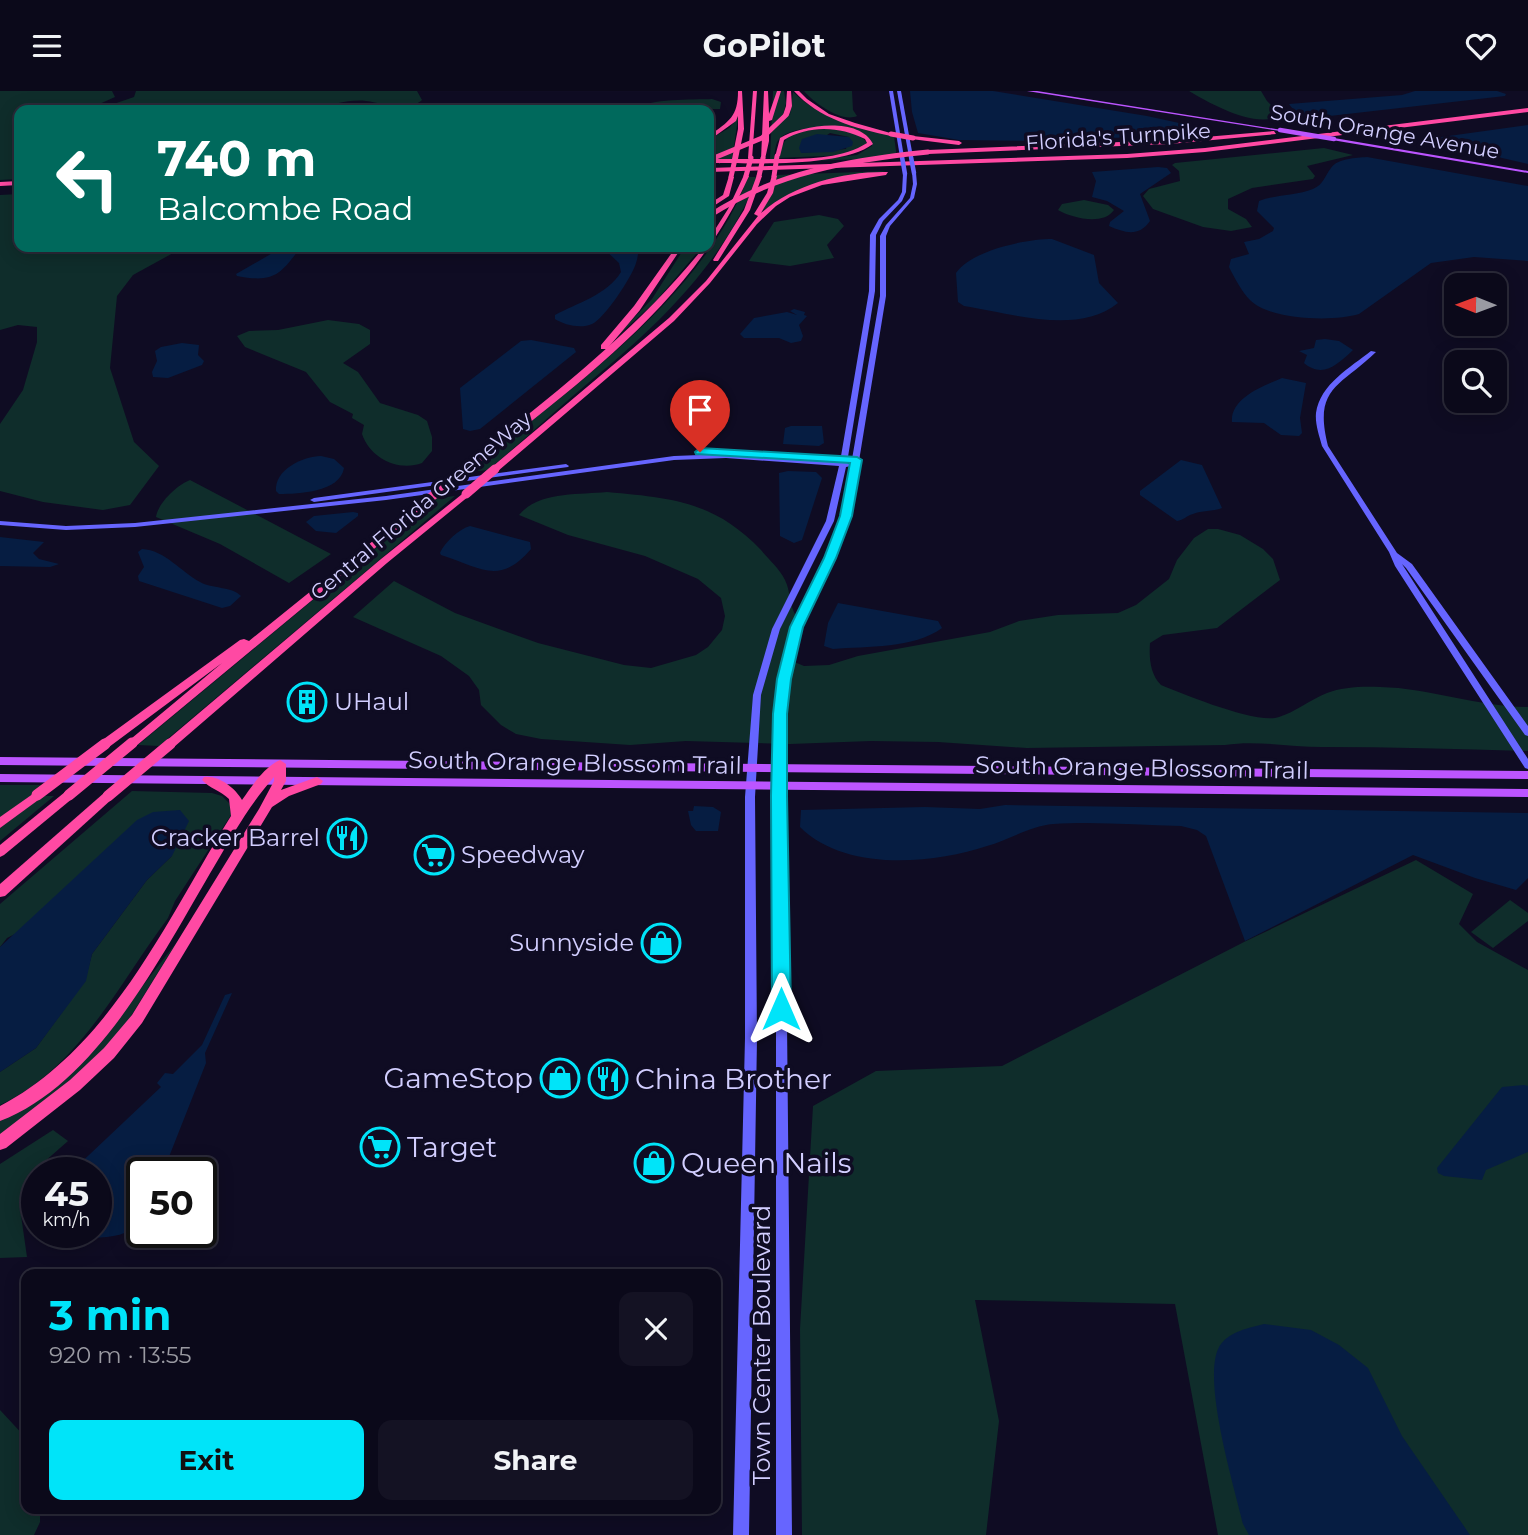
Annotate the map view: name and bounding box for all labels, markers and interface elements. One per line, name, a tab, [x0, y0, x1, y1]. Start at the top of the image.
text: GoPilot	[702, 26, 826, 65]
icon: menu	[28, 27, 66, 65]
icon: heart	[1462, 27, 1500, 65]
street label: South Orange Avenue	[1269, 99, 1502, 164]
street label: Florida's Turnpike	[1024, 118, 1211, 155]
text: 740 m	[157, 129, 317, 188]
icon: left	[42, 133, 133, 224]
text: Balcombe Road	[157, 189, 413, 228]
north arrow	[1444, 273, 1507, 336]
map controls	[1444, 273, 1507, 413]
button: search	[1444, 350, 1507, 413]
pin	[670, 380, 730, 452]
icon: arrive	[681, 391, 719, 429]
street label: Central Florida GreeneWay	[305, 405, 537, 605]
building icon: UHaul	[286, 681, 328, 723]
place label: UHaul	[334, 687, 409, 716]
street label: South Orange Blossom Trail	[408, 745, 742, 780]
street label: South Orange Blossom Trail	[975, 750, 1309, 785]
restaurant icon: Cracker Barrel	[326, 817, 368, 859]
place label: Cracker Barrel	[151, 823, 320, 852]
supermarket icon: Speedway	[413, 834, 455, 876]
place label: Speedway	[461, 840, 585, 869]
shop icon: Sunnyside	[640, 922, 682, 964]
place label: Sunnyside	[509, 928, 634, 957]
position arrow	[744, 972, 818, 1046]
shop icon: GameStop	[539, 1057, 581, 1099]
restaurant icon: China Brother	[587, 1058, 629, 1100]
place label: GameStop	[384, 1061, 533, 1095]
place label: China Brother	[635, 1062, 832, 1096]
supermarket icon: Target	[359, 1126, 401, 1168]
place label: Target	[407, 1130, 497, 1164]
shop icon: Queen Nails	[633, 1142, 675, 1184]
place label: Queen Nails	[681, 1146, 851, 1180]
speed limit sign: 50	[126, 1157, 217, 1248]
text: 45	[44, 1172, 89, 1215]
street label: Town Center Boulevard	[747, 1205, 776, 1485]
text: km/h	[42, 1209, 91, 1231]
text: 3 min	[49, 1289, 171, 1341]
button: close	[619, 1292, 693, 1366]
text: 920 m · 13:55	[49, 1341, 192, 1369]
button: Exit	[49, 1420, 364, 1500]
button: Share	[378, 1420, 693, 1500]

